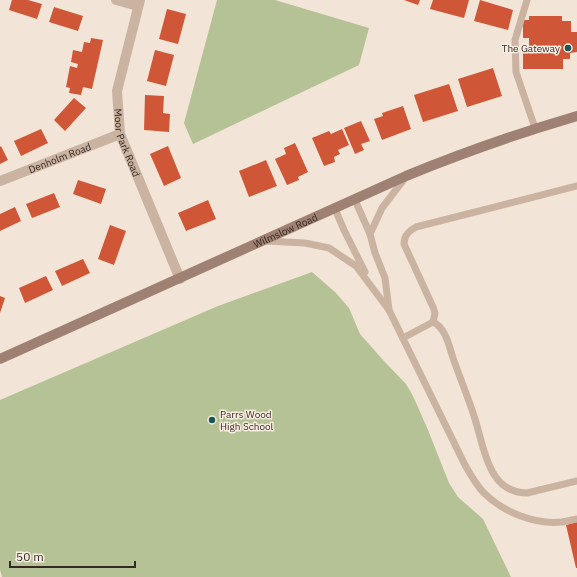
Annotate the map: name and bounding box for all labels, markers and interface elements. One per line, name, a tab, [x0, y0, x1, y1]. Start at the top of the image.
place label: The Gateway	[502, 42, 560, 55]
marker: The Gateway	[563, 43, 573, 53]
street label: Moor Park Road	[111, 108, 143, 179]
street label: Denholm Road	[27, 140, 93, 176]
street label: Wilmslow Road	[251, 211, 320, 251]
place label: Parrs Wood High School	[220, 408, 274, 433]
marker: Parrs Wood High School	[207, 415, 217, 425]
scale bar	[10, 543, 135, 569]
text: 50 m	[16, 549, 44, 564]

